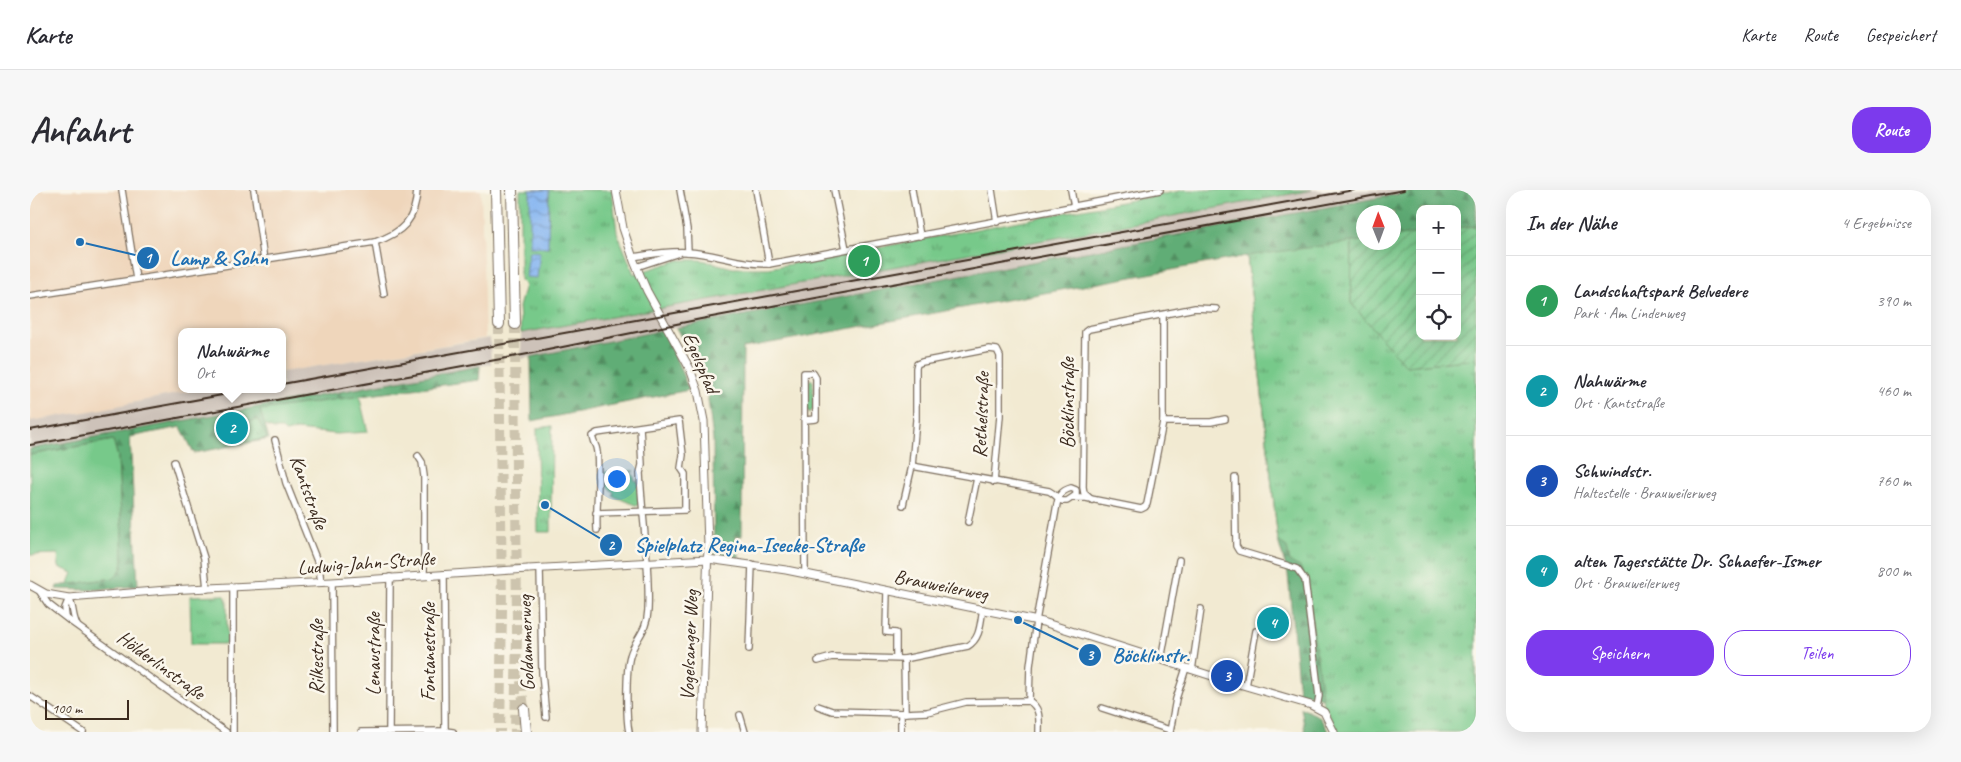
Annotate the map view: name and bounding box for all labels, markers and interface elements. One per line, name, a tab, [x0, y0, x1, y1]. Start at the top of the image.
text: Karte	[25, 20, 72, 50]
text: Karte	[1741, 24, 1776, 46]
text: Route	[1804, 24, 1838, 46]
text: Gespeichert	[1866, 24, 1936, 46]
button: Route	[1852, 107, 1931, 153]
text: Anfahrt	[30, 108, 130, 153]
north arrow	[1356, 205, 1401, 250]
map controls	[1416, 205, 1461, 340]
button: +	[1416, 205, 1461, 250]
text: In der Nähe	[1526, 210, 1616, 236]
text: 4 Ergebnisse	[1842, 213, 1911, 233]
callout: Lamp & Sohn	[135, 240, 278, 276]
pin: 1	[848, 242, 880, 280]
text: Lamp & Sohn	[170, 245, 268, 271]
text: 1	[145, 249, 154, 268]
button: −	[1416, 250, 1461, 295]
text: Landschaftspark Belvedere	[1573, 279, 1747, 303]
text: 1	[1538, 291, 1546, 311]
text: 390 m	[1877, 291, 1911, 311]
button: locate	[1416, 295, 1461, 340]
text: Park · Am Lindenweg	[1573, 303, 1685, 323]
popup	[178, 328, 286, 393]
street label: Egelspfad	[677, 329, 726, 400]
text: Nahwärme	[196, 339, 268, 363]
street label: Böcklinstraße	[1055, 356, 1080, 449]
text: Ort	[196, 363, 215, 383]
text: Nahwärme	[1573, 369, 1645, 393]
street label: Rethelstraße	[967, 370, 995, 458]
text: 2	[1538, 381, 1546, 401]
text: 460 m	[1877, 381, 1911, 401]
text: Ort · Kantstraße	[1573, 393, 1664, 413]
pin: 2	[216, 409, 248, 447]
street label: Kantstraße	[284, 452, 334, 534]
text: Schwindstr.	[1573, 459, 1651, 483]
your location	[604, 466, 630, 492]
text: 3	[1538, 471, 1546, 491]
text: 760 m	[1877, 471, 1911, 491]
text: Haltestelle · Brauweilerweg	[1573, 483, 1716, 503]
callout: Spielplatz Regina-Isecke-Straße	[599, 527, 874, 563]
text: Spielplatz Regina-Isecke-Straße	[634, 532, 866, 558]
text: 2	[608, 536, 616, 555]
street label: Ludwig-Jahn-Straße	[297, 546, 437, 580]
text: alten Tagesstätte Dr. Schaefer-Ismer	[1573, 549, 1820, 573]
text: 4	[1538, 561, 1546, 581]
text: 800 m	[1877, 561, 1911, 581]
street label: Brauweilerweg	[892, 564, 992, 607]
text: Ort · Brauweilerweg	[1573, 573, 1679, 593]
street label: Vogelsanger Weg	[675, 588, 703, 701]
street label: Goldammerweg	[512, 594, 540, 691]
street label: Fontanestraße	[416, 601, 441, 701]
pin: 4	[1257, 604, 1289, 642]
street label: Lenaustraße	[361, 611, 386, 696]
street label: Rilkestraße	[304, 618, 329, 694]
street label: Hölderlinstraße	[112, 625, 211, 706]
button: Speichern	[1526, 630, 1714, 676]
button: Teilen	[1724, 630, 1911, 676]
callout: Böcklinstr.	[1078, 637, 1200, 673]
text: Böcklinstr.	[1112, 642, 1191, 668]
text: 3	[1087, 646, 1095, 665]
pin: 3	[1211, 657, 1243, 695]
scale bar	[45, 697, 129, 720]
text: 100 m	[52, 700, 82, 717]

